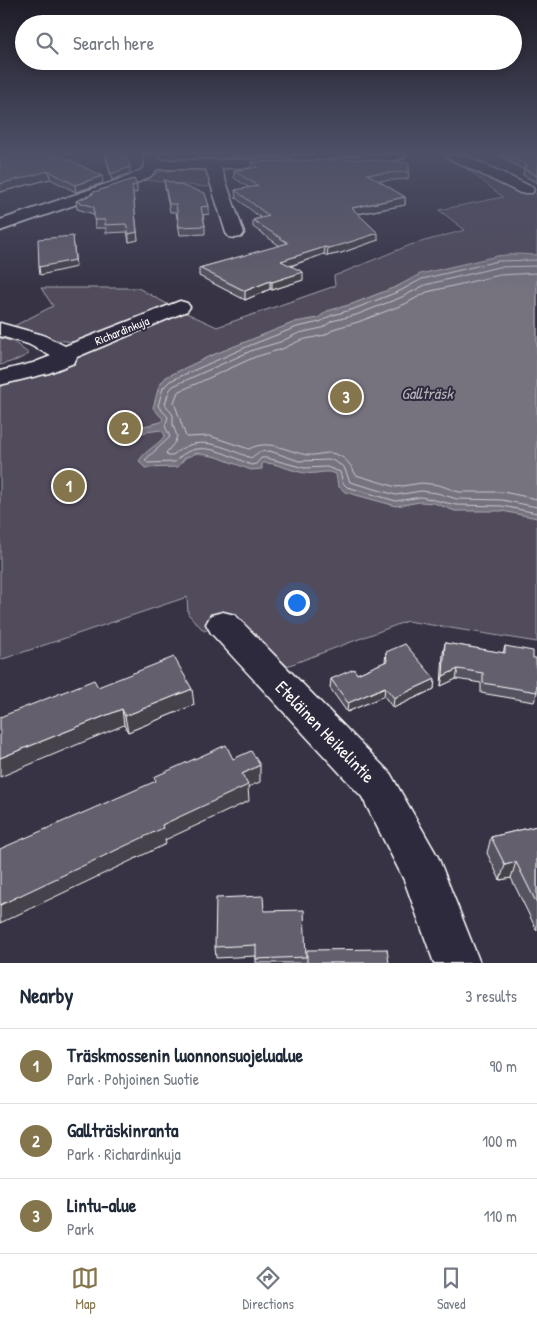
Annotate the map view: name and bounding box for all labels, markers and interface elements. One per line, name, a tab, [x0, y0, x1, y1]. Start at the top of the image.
search box	[15, 15, 522, 70]
icon: search	[33, 29, 61, 57]
text: Search here	[73, 30, 154, 56]
street label: Richardinkuja	[92, 312, 152, 349]
pin: 3	[330, 378, 362, 416]
water label: Gallträsk	[401, 382, 454, 404]
pin: 2	[109, 409, 141, 447]
pin: 1	[53, 467, 85, 505]
your location	[284, 590, 310, 616]
street label: Eteläinen Heikelintie	[270, 675, 381, 788]
text: Nearby	[20, 981, 73, 1010]
text: 3 results	[465, 985, 517, 1007]
text: Träskmossenin luonnonsuojelualue	[67, 1042, 303, 1068]
text: 1	[33, 1055, 39, 1077]
text: 90 m	[489, 1055, 517, 1077]
text: Park · Pohjoinen Suotie	[67, 1068, 199, 1090]
text: Gallträskinranta	[67, 1117, 178, 1143]
text: 2	[32, 1130, 40, 1152]
text: 100 m	[482, 1130, 517, 1152]
text: Park · Richardinkuja	[67, 1143, 181, 1165]
text: Lintu-alue	[67, 1192, 136, 1218]
text: 3	[32, 1205, 40, 1227]
text: 110 m	[484, 1205, 517, 1227]
text: Park	[67, 1218, 94, 1240]
tab: Map	[71, 1264, 99, 1313]
tab: Directions	[242, 1264, 294, 1313]
tab: Saved	[437, 1264, 466, 1313]

